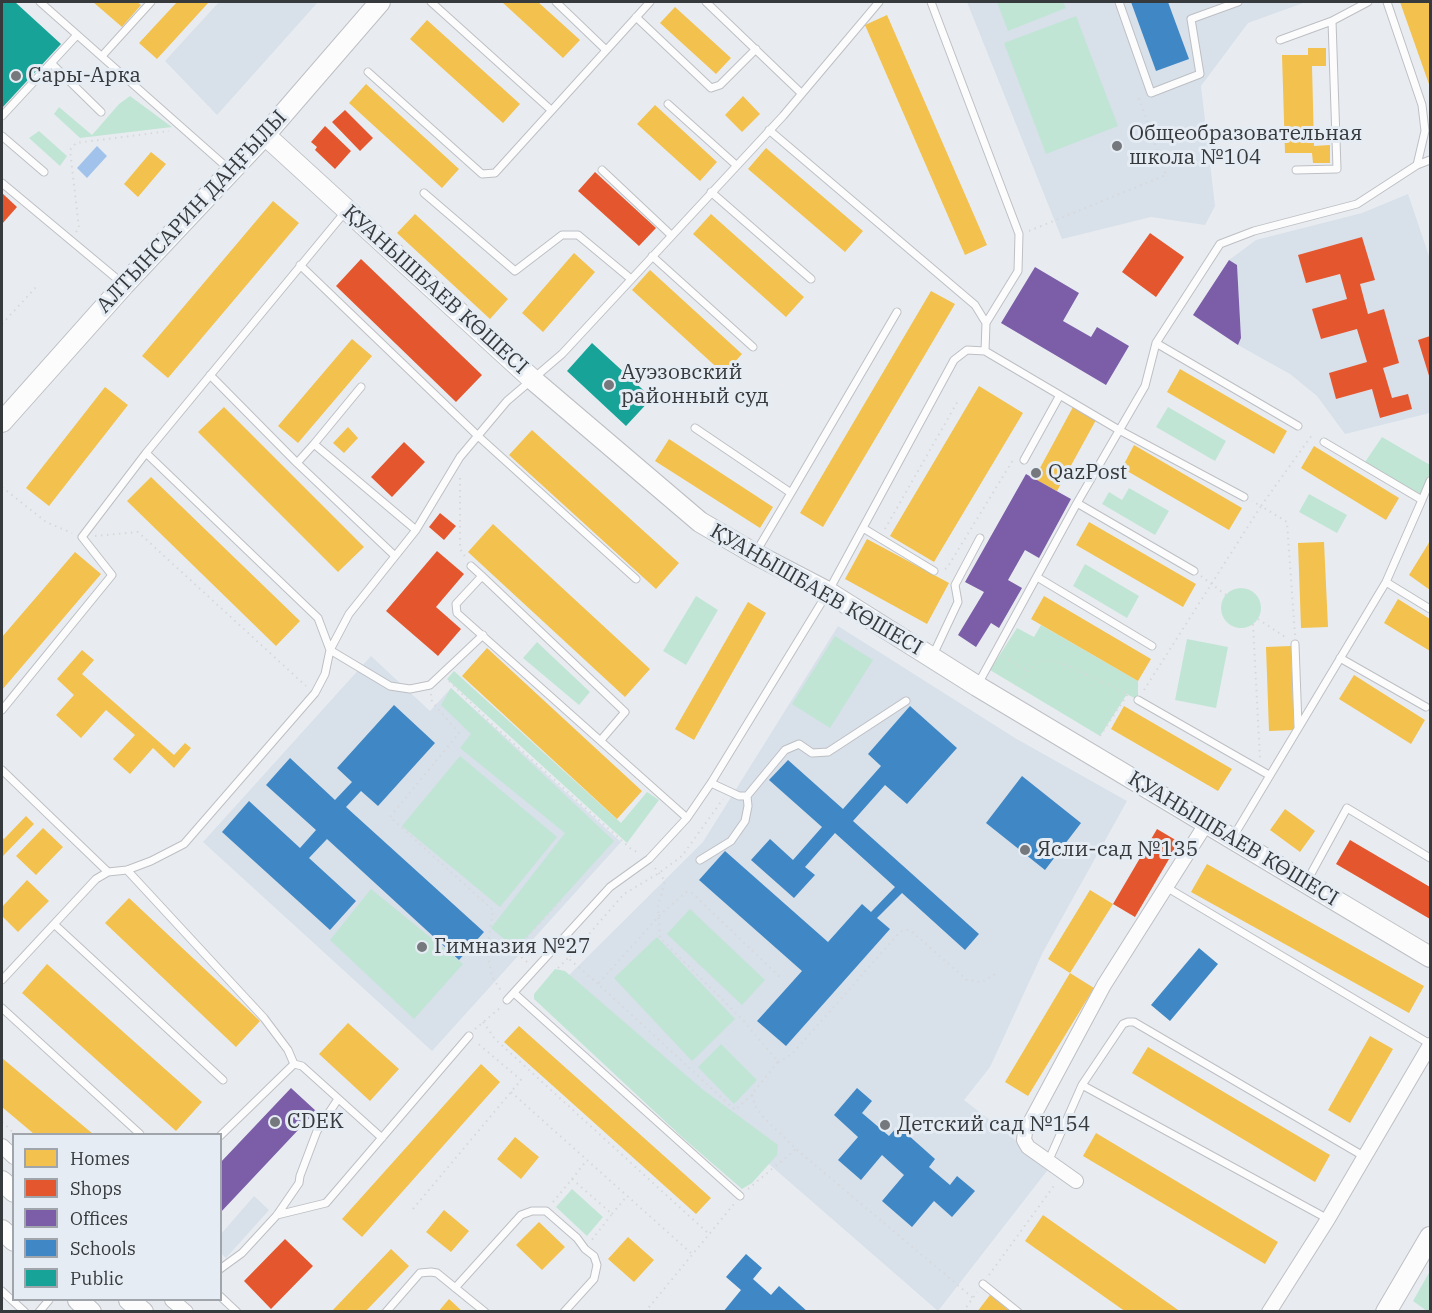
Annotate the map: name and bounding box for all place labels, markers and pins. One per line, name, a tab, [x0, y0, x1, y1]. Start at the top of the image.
place label: Сары-Арка	[28, 63, 141, 89]
marker: Сары-Арка	[9, 69, 23, 83]
place label: Общеобразовательная школа №104	[1129, 121, 1362, 171]
marker: Общеобразовательная школа №104	[1110, 139, 1124, 153]
place label: Ауэзовский районный суд	[621, 360, 769, 410]
marker: Ауэзовский районный суд	[602, 378, 616, 392]
place label: QazPost	[1048, 460, 1127, 486]
marker: QazPost	[1029, 466, 1043, 480]
place label: Ясли-сад №135	[1037, 837, 1198, 863]
marker: Ясли-сад №135	[1018, 843, 1032, 857]
place label: Гимназия №27	[434, 934, 590, 960]
marker: Гимназия №27	[415, 940, 429, 954]
place label: CDEK	[287, 1109, 344, 1135]
place label: Детский сад №154	[897, 1112, 1090, 1138]
marker: CDEK	[268, 1115, 282, 1129]
marker: Детский сад №154	[878, 1118, 892, 1132]

